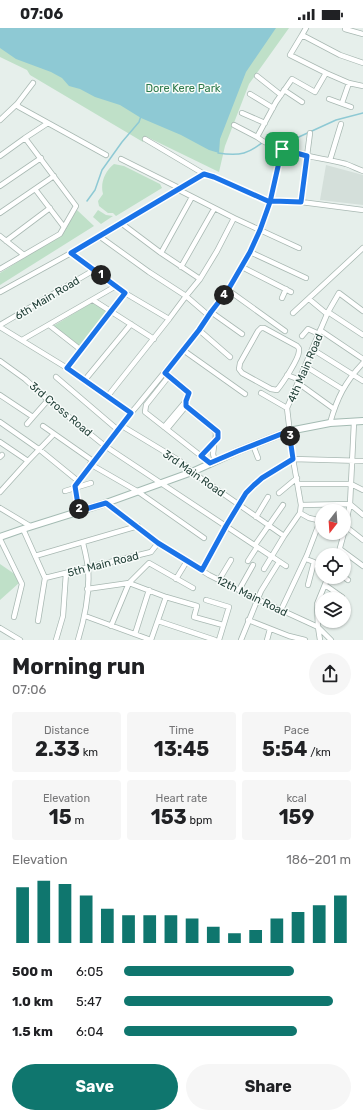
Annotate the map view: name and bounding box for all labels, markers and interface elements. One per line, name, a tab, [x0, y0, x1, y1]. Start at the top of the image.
text: 07:06	[20, 5, 63, 23]
park label: Dore Kere Park	[145, 82, 221, 95]
pin	[265, 132, 299, 166]
icon: arrive	[271, 138, 293, 160]
pin: 1	[91, 265, 111, 285]
text: 1	[98, 268, 104, 281]
street label: 6th Main Road	[13, 274, 82, 323]
pin: 4	[214, 285, 234, 305]
text: 4	[220, 288, 228, 301]
street label: 4th Main Road	[285, 332, 326, 405]
street label: 3rd Cross Road	[27, 379, 95, 439]
pin: 3	[280, 426, 300, 446]
text: 3	[286, 429, 294, 442]
street label: 3rd Main Road	[160, 447, 227, 500]
pin: 2	[69, 499, 89, 519]
text: 2	[75, 502, 83, 515]
north arrow	[315, 504, 351, 540]
map controls	[315, 504, 351, 628]
button: locate	[315, 548, 351, 584]
street label: 5th Main Road	[66, 549, 140, 580]
street label: 12th Main Road	[214, 574, 290, 619]
button: layers	[315, 592, 351, 628]
text: Morning run	[12, 653, 145, 680]
button: share	[309, 653, 351, 695]
text: 07:06	[12, 682, 46, 697]
text: Distance	[44, 724, 89, 737]
text: Time	[169, 724, 194, 737]
text: Pace	[284, 724, 309, 737]
text: 2.33	[35, 737, 80, 761]
text: 13:45	[154, 737, 209, 761]
text: 5:54	[262, 737, 307, 761]
text: km	[80, 746, 98, 759]
text: /km	[307, 746, 331, 759]
text: Elevation	[43, 792, 90, 805]
text: Heart rate	[156, 792, 207, 805]
text: kcal	[286, 792, 307, 805]
text: 15	[49, 805, 72, 829]
text: 153	[151, 805, 187, 829]
text: 159	[279, 805, 314, 829]
text: m	[72, 814, 84, 827]
text: bpm	[187, 814, 212, 827]
text: Elevation	[12, 852, 68, 867]
text: 186–201 m	[286, 852, 351, 867]
text: 500 m	[12, 964, 53, 979]
text: 6:05	[76, 964, 103, 979]
text: 1.0 km	[12, 994, 53, 1009]
text: 5:47	[76, 994, 102, 1009]
text: 1.5 km	[12, 1024, 53, 1039]
text: 6:04	[76, 1024, 104, 1039]
button: Save	[12, 1064, 178, 1110]
button: Share	[186, 1064, 351, 1110]

